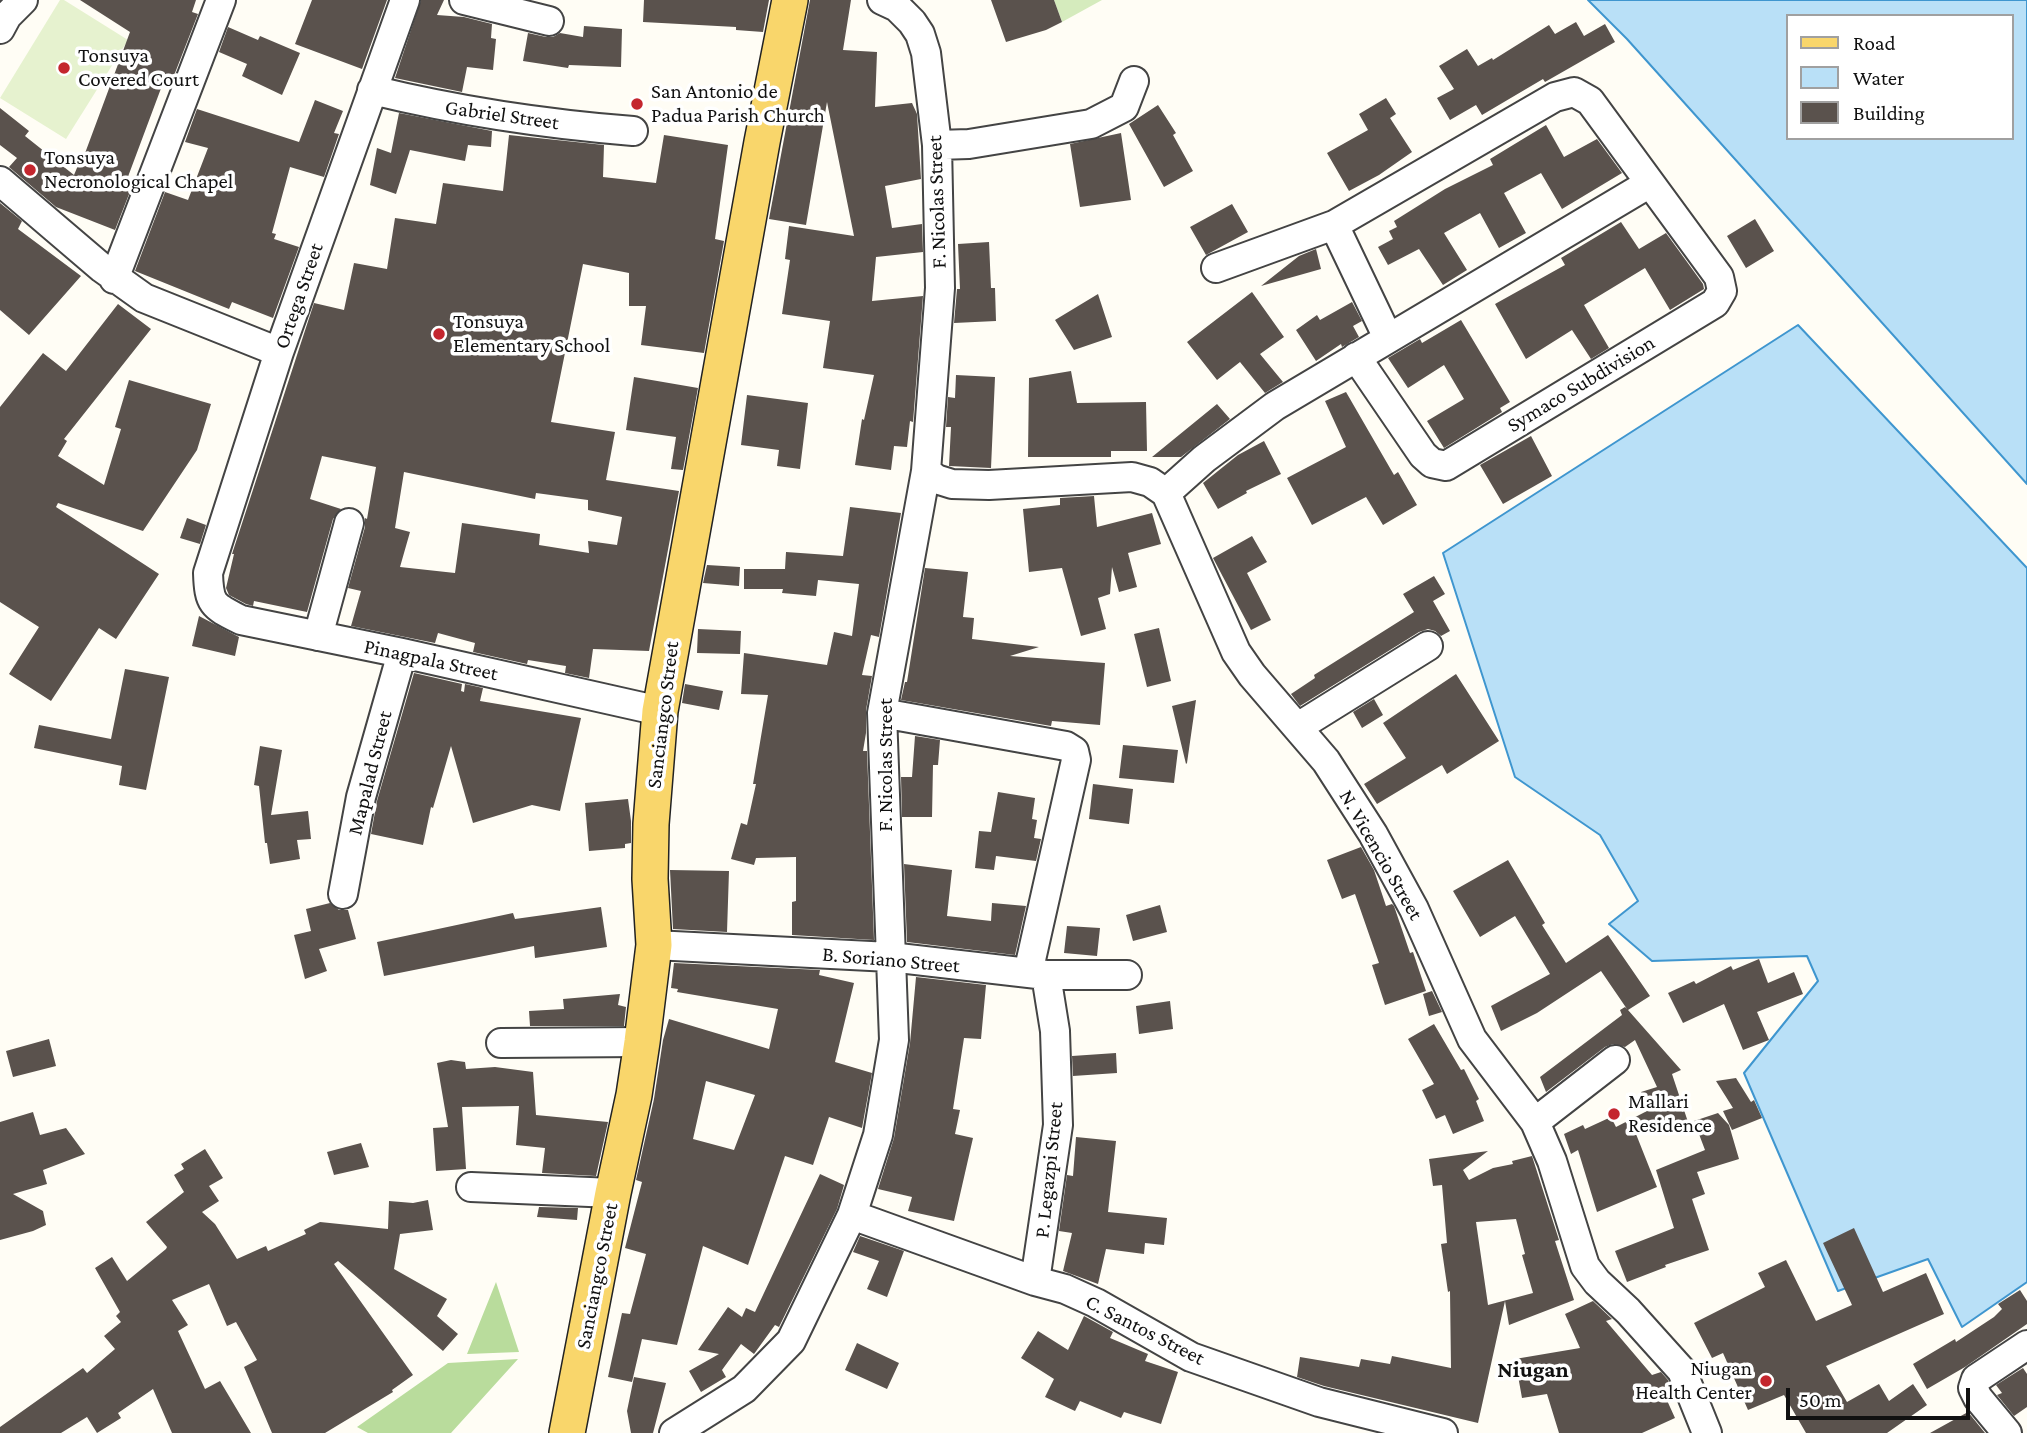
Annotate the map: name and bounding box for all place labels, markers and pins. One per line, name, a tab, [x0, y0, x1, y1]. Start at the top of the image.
place label: Tonsuya Covered Court	[78, 43, 199, 93]
marker: Tonsuya Covered Court	[56, 60, 72, 76]
place label: San Antonio de Padua Parish Church	[651, 79, 825, 129]
marker: San Antonio de Padua Parish Church	[629, 96, 645, 112]
place label: Tonsuya Necronological Chapel	[44, 145, 233, 195]
marker: Tonsuya Necronological Chapel	[22, 162, 38, 178]
place label: Tonsuya Elementary School	[453, 309, 610, 359]
marker: Tonsuya Elementary School	[431, 326, 447, 342]
place label: Mallari Residence	[1628, 1089, 1712, 1139]
marker: Mallari Residence	[1606, 1106, 1622, 1122]
place label: Niugan Health Center	[1635, 1356, 1752, 1406]
marker: Niugan Health Center	[1758, 1373, 1774, 1389]

